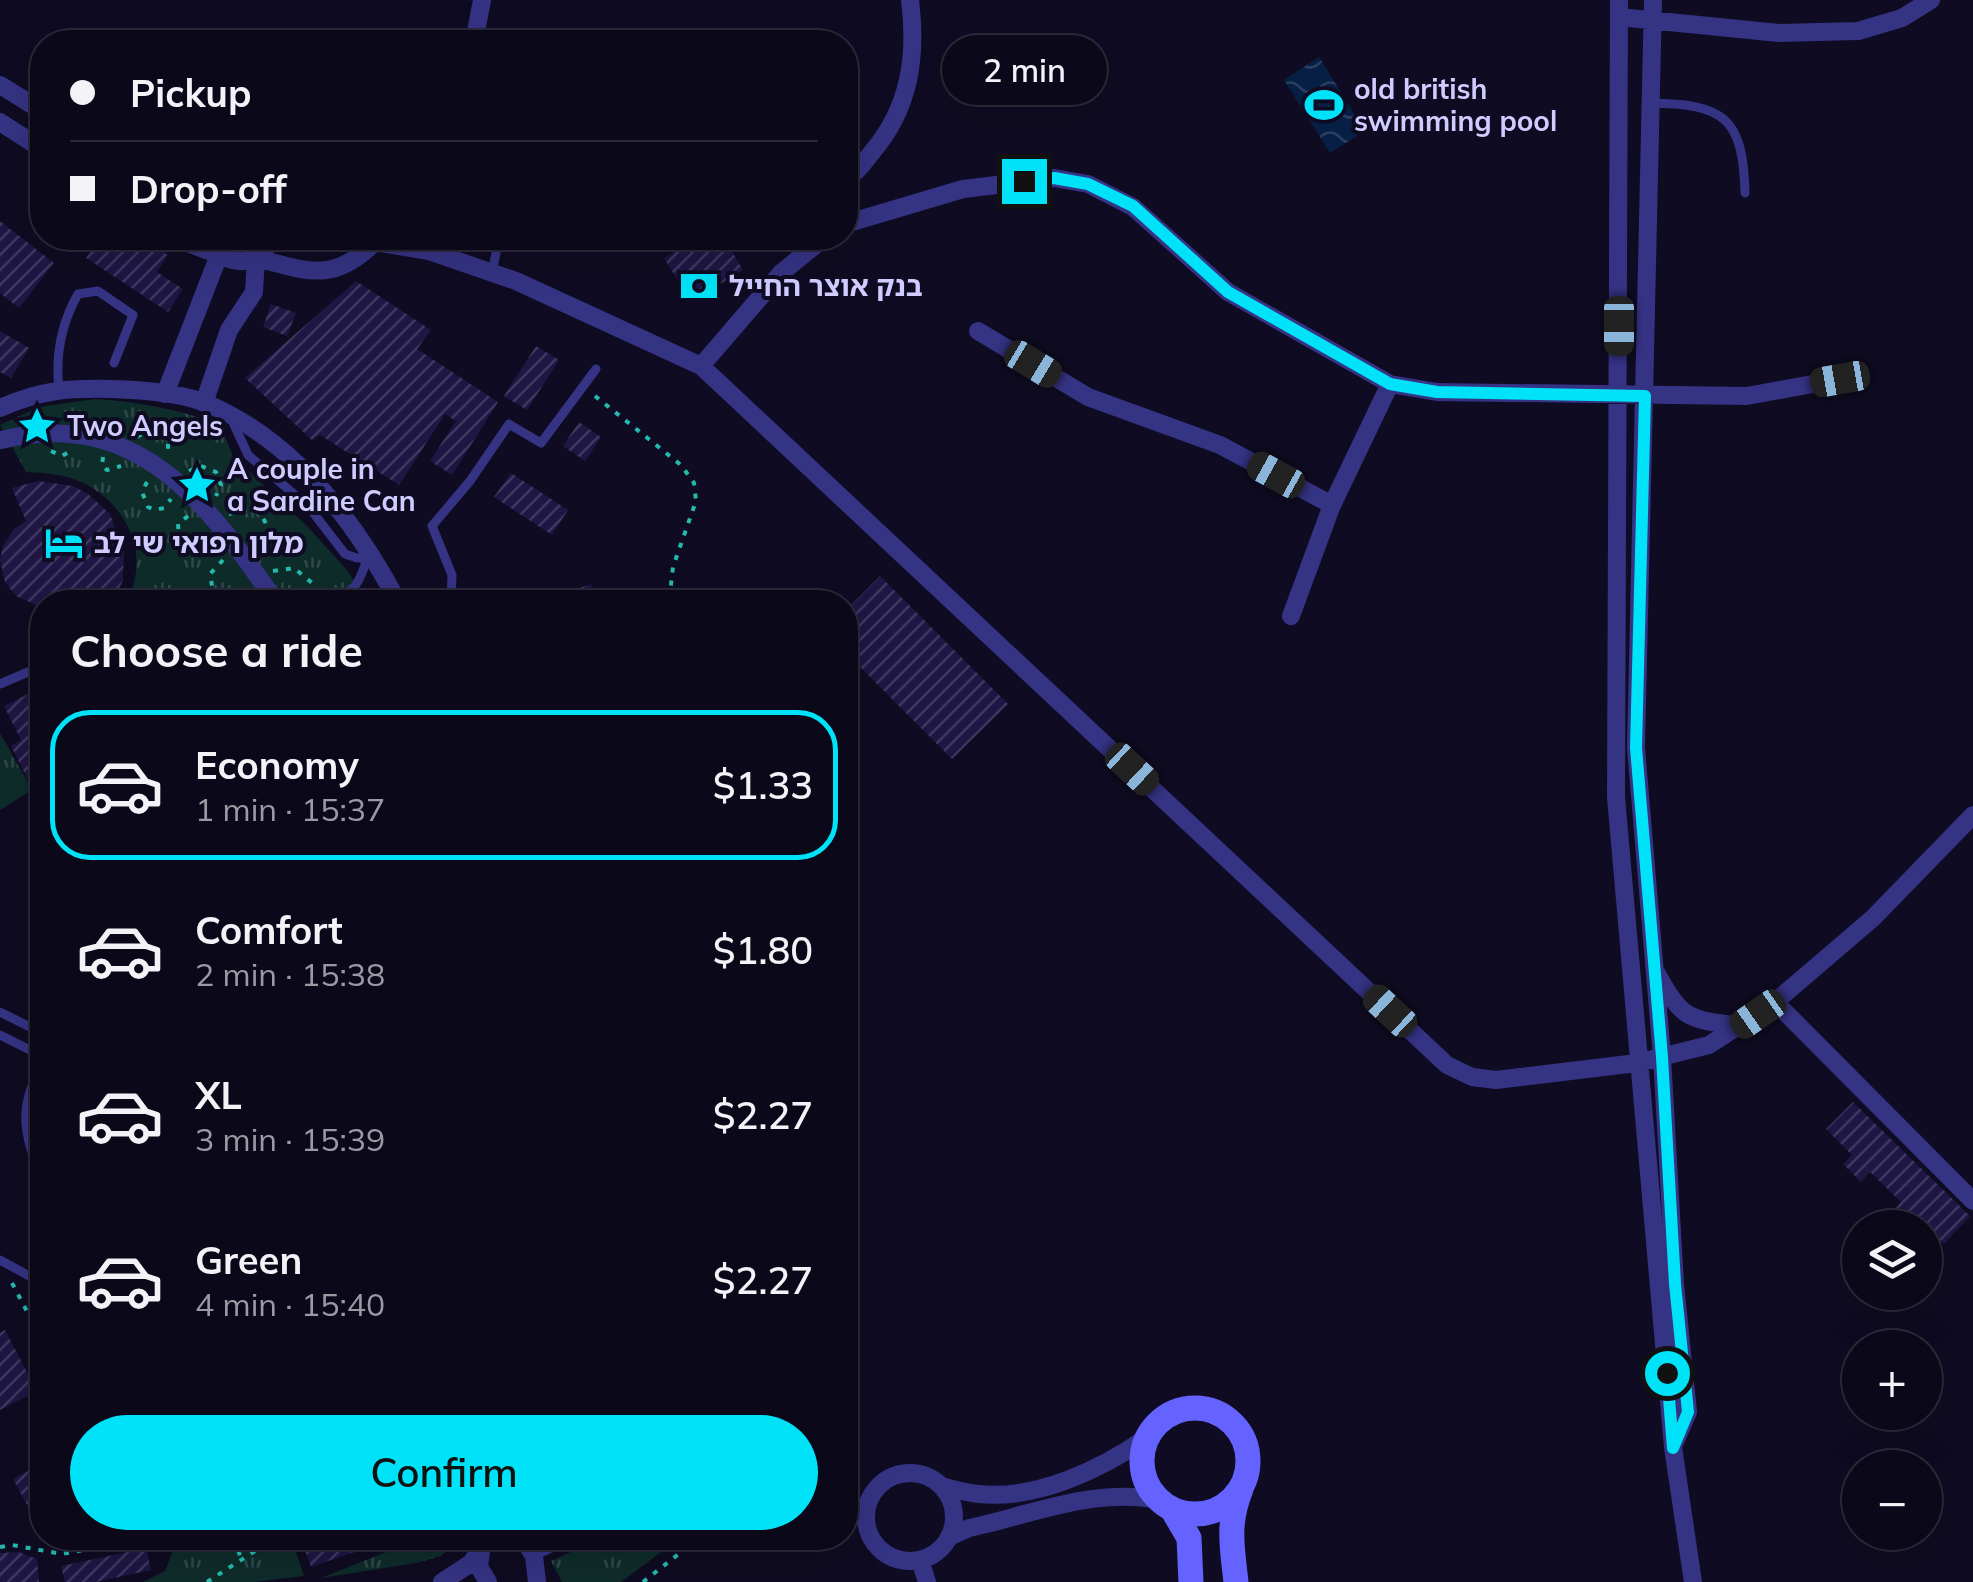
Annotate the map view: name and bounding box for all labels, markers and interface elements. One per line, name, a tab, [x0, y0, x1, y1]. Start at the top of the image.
callout: 2 min	[942, 36, 1106, 106]
text: 2 min	[983, 50, 1066, 90]
text: Pickup	[130, 69, 252, 117]
place label: old british swimming pool	[1354, 71, 1557, 138]
sports icon: old british swimming pool	[1303, 84, 1345, 126]
route end	[1002, 159, 1047, 204]
text: Drop-off	[130, 165, 287, 213]
bank icon: בנק אוצר החייל	[678, 265, 720, 307]
place label: בנק אוצר החייל	[729, 268, 923, 303]
car	[1604, 296, 1634, 356]
car	[1000, 336, 1066, 392]
car	[1808, 359, 1872, 399]
place icon: Two Angels	[16, 405, 58, 447]
place label: Two Angels	[67, 408, 223, 443]
car	[1242, 447, 1310, 503]
place label: A couple in a Sardine Can	[227, 451, 416, 518]
place icon: A couple in a Sardine Can	[176, 464, 218, 506]
hotel icon: מלון רפואי שי לב	[43, 522, 85, 564]
place label: מלון רפואי שי לב	[94, 525, 303, 560]
text: Choose a ride	[70, 622, 363, 678]
car	[1100, 738, 1164, 800]
icon: car	[75, 740, 165, 830]
text: Economy	[195, 741, 359, 789]
text: $1.33	[713, 761, 813, 809]
text: 1 min · 15:37	[195, 789, 385, 829]
icon: car	[75, 905, 165, 995]
text: Comfort	[195, 906, 343, 954]
text: $1.80	[713, 926, 813, 974]
text: 2 min · 15:38	[195, 954, 385, 994]
car	[1358, 980, 1422, 1042]
car	[1725, 985, 1791, 1043]
icon: car	[75, 1070, 165, 1160]
text: XL	[195, 1071, 242, 1119]
text: $2.27	[713, 1091, 813, 1139]
text: 3 min · 15:39	[195, 1119, 385, 1159]
map controls	[1842, 1210, 1942, 1550]
button: layers	[1842, 1210, 1942, 1310]
icon: car	[75, 1235, 165, 1325]
text: Green	[195, 1236, 302, 1284]
text: $2.27	[713, 1256, 813, 1304]
text: 4 min · 15:40	[195, 1284, 385, 1324]
button: +	[1842, 1330, 1942, 1430]
route start	[1645, 1351, 1690, 1396]
button: Confirm	[70, 1415, 818, 1530]
button: −	[1842, 1450, 1942, 1550]

